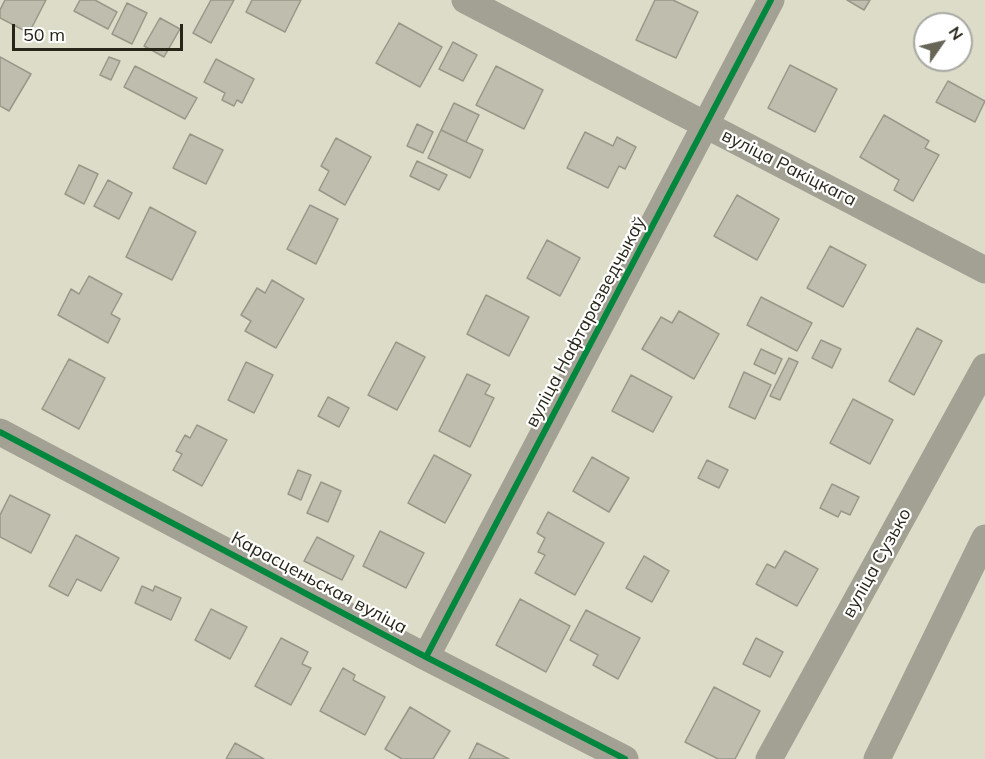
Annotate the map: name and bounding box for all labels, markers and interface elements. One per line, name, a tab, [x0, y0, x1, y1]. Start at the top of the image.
scale bar	[15, 12, 186, 50]
north arrow	[913, 12, 973, 72]
text: N	[945, 22, 968, 44]
text: 50 m	[23, 23, 65, 46]
street label: вуліца Ракіцкага	[718, 125, 860, 211]
street label: вуліца Нафтаразведчыкаў	[521, 213, 651, 431]
street label: вуліца Сузько	[838, 504, 916, 622]
street label: Карасценьская вуліца	[227, 527, 411, 639]

